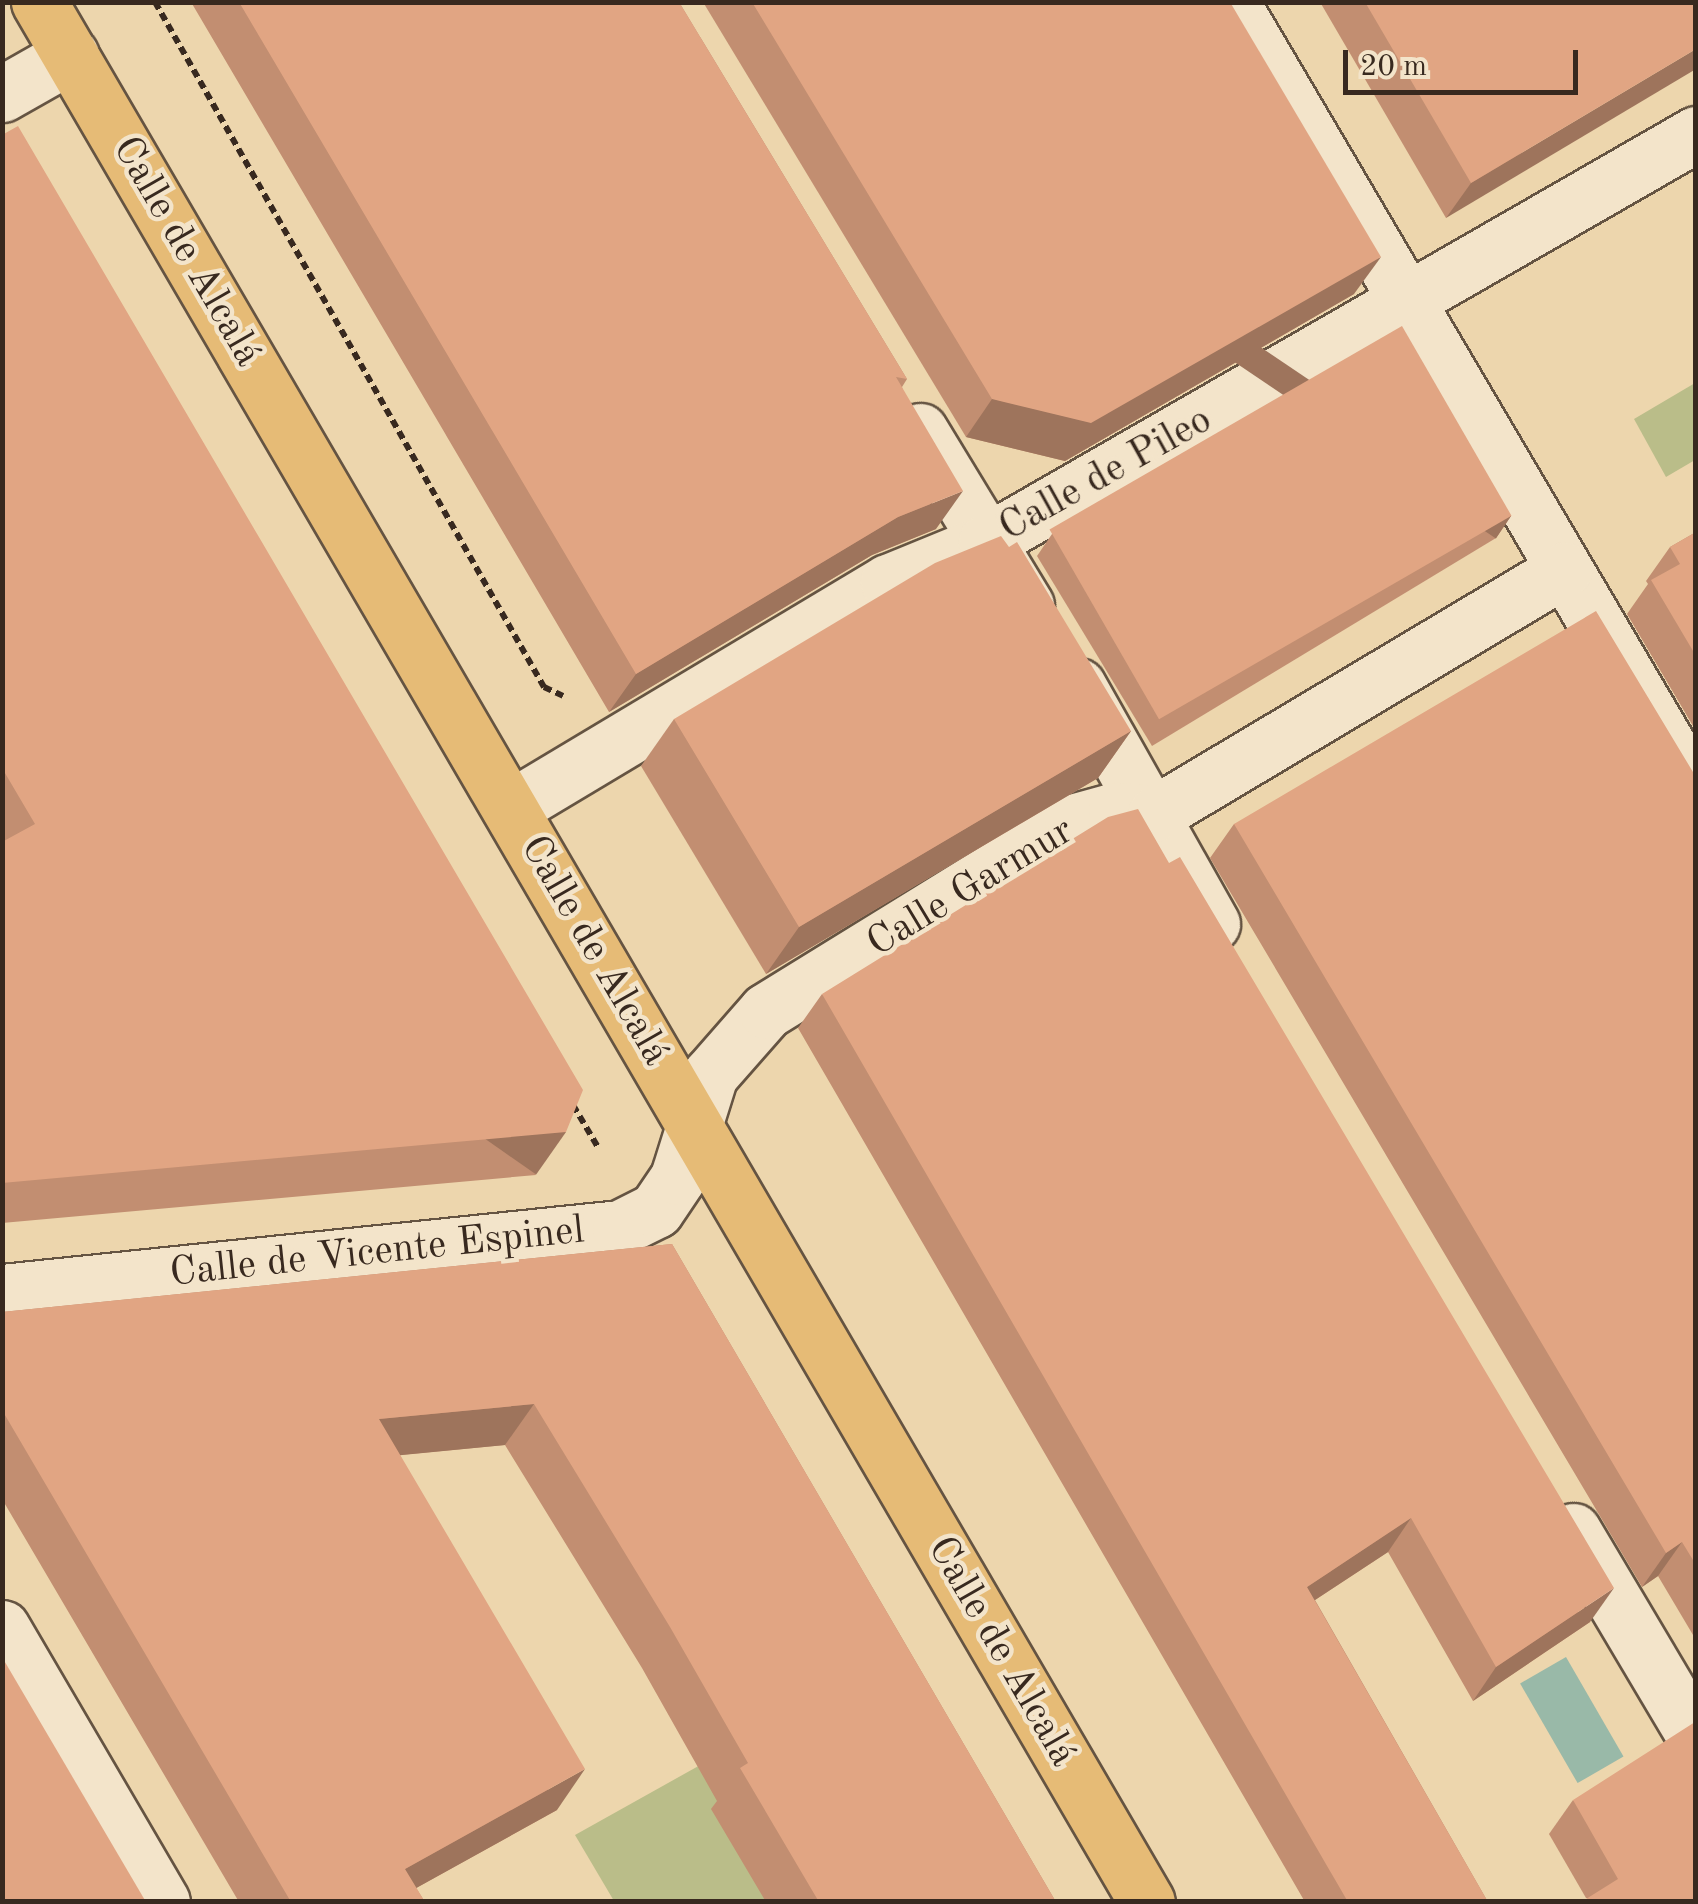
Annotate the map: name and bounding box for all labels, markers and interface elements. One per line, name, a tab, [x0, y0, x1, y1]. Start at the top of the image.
scale bar	[1348, 30, 1583, 92]
text: 20 m	[1360, 52, 1427, 82]
street label: Calle de Alcalá	[101, 129, 271, 375]
street label: Calle de Pileo	[991, 397, 1221, 553]
street label: Calle Garmur	[859, 808, 1083, 968]
street label: Calle de Alcalá	[509, 828, 679, 1074]
street label: Calle de Vicente Espinel	[167, 1207, 587, 1299]
street label: Calle de Alcalá	[916, 1529, 1086, 1775]

